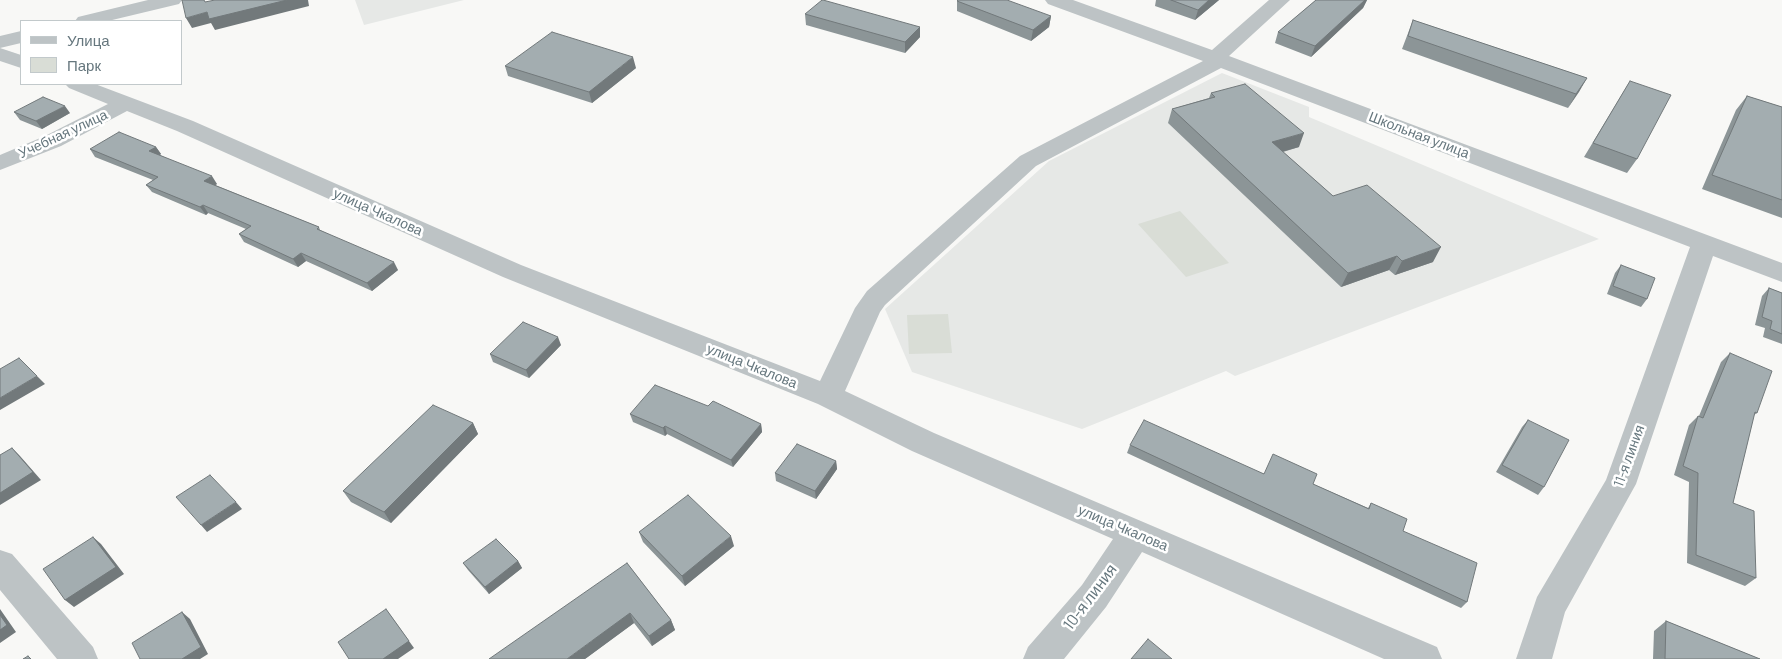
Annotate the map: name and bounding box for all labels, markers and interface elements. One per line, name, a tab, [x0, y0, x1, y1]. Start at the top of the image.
legend	[20, 20, 182, 85]
text: Улица	[67, 31, 110, 49]
text: Парк	[67, 56, 101, 74]
street label: Учебная улица	[16, 106, 110, 162]
street label: Школьная улица	[1366, 108, 1472, 162]
street label: улица Чкалова	[331, 185, 425, 239]
street label: улица Чкалова	[704, 340, 800, 392]
street label: 11-я линия	[1610, 423, 1648, 489]
street label: улица Чкалова	[1076, 502, 1170, 554]
street label: 10-я линия	[1059, 560, 1121, 634]

